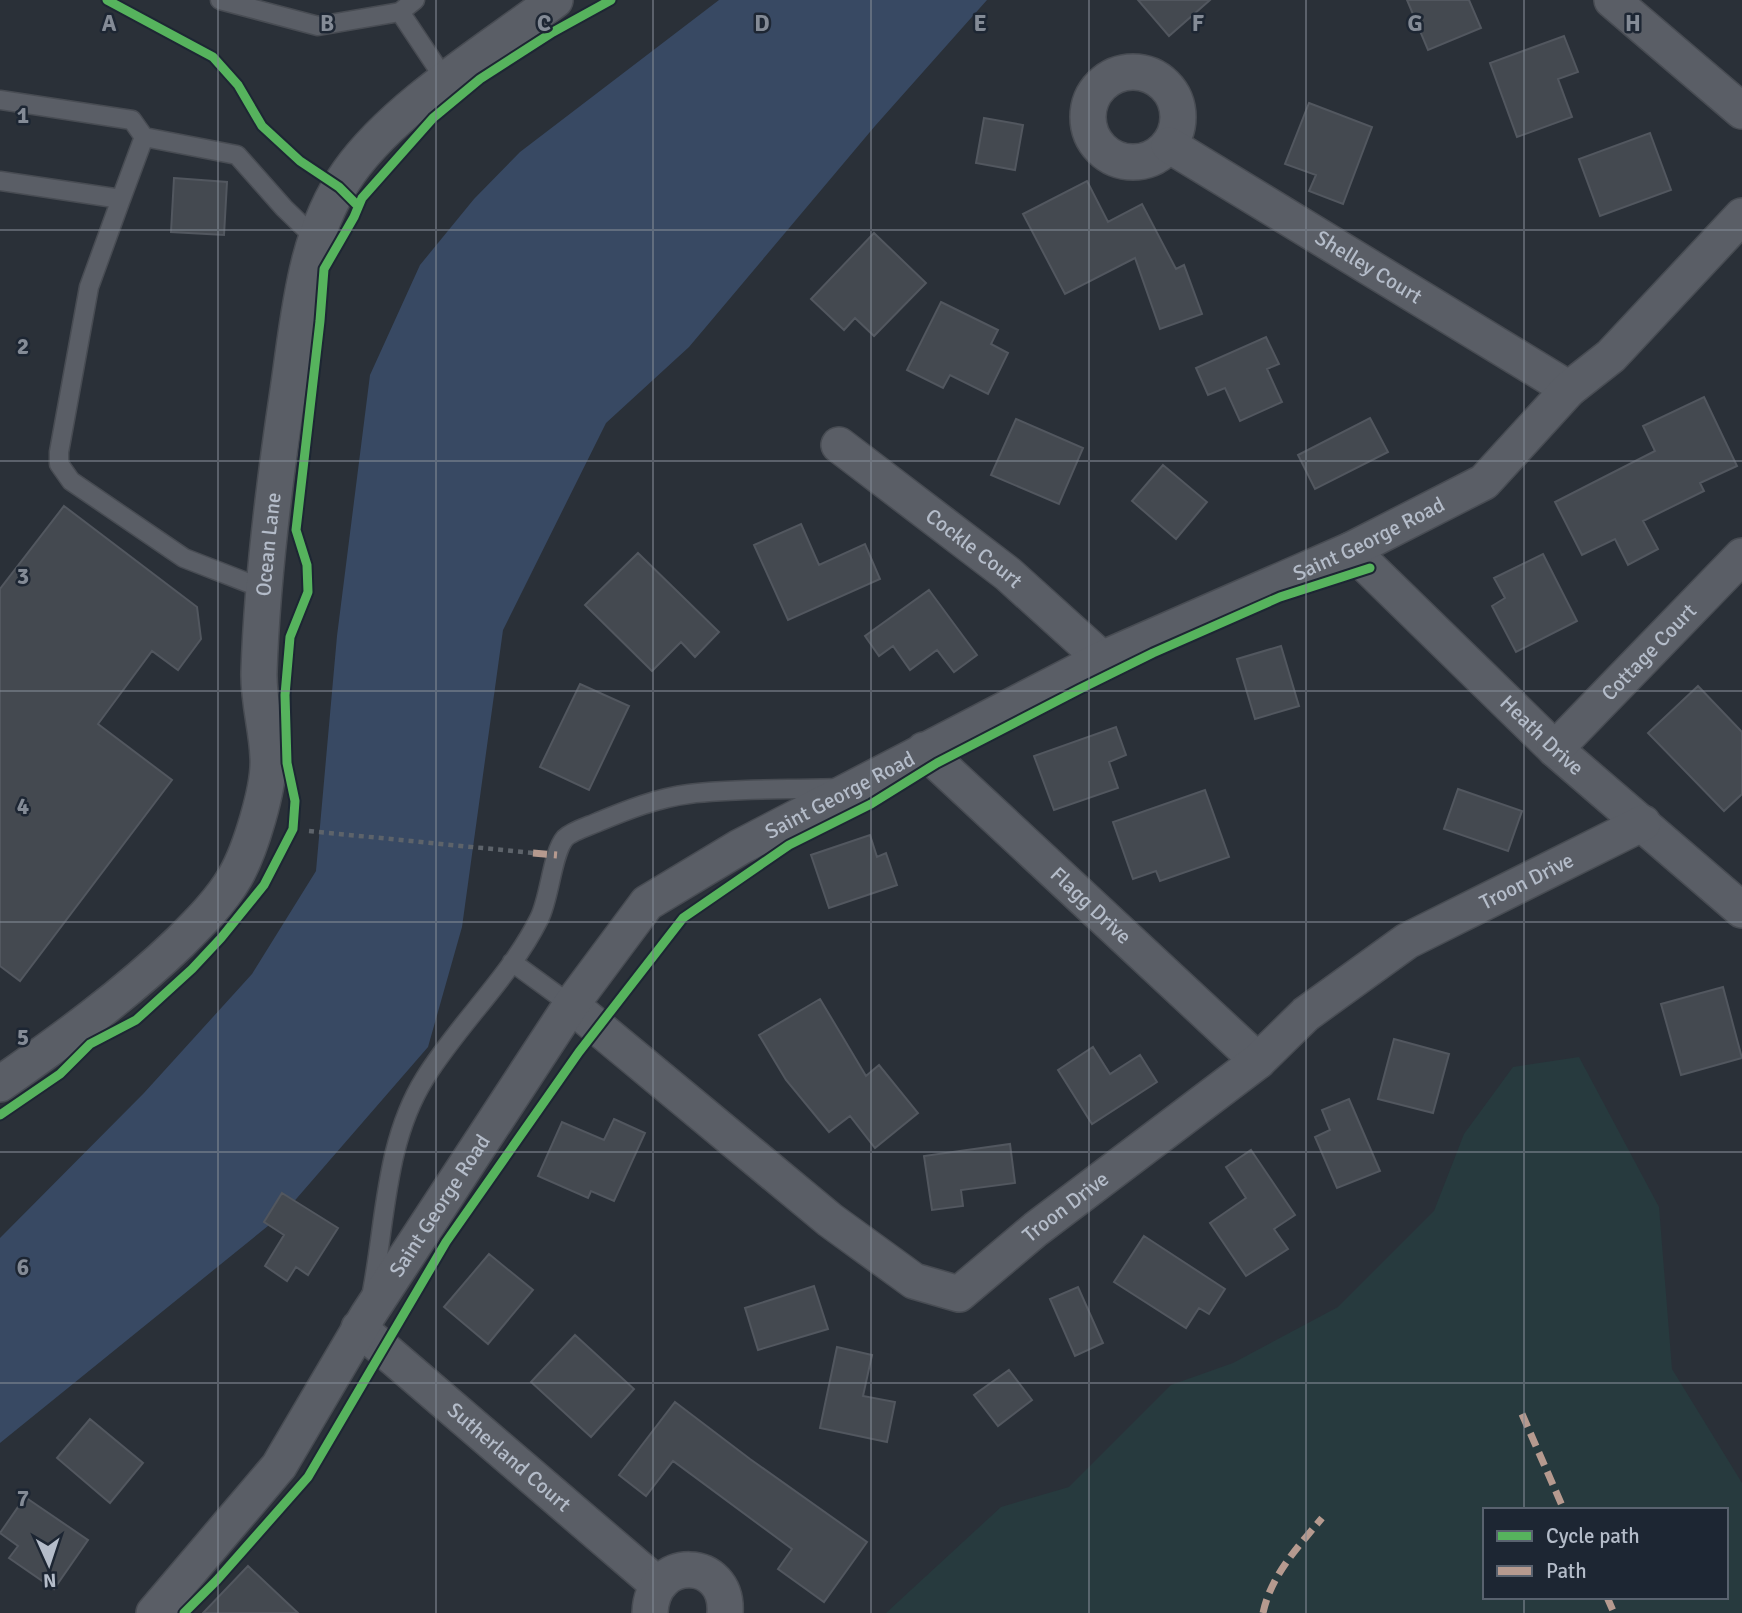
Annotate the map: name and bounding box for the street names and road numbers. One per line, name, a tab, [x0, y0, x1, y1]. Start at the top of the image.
street label: Shelley Court	[1310, 224, 1427, 309]
street label: Ocean Lane	[250, 491, 287, 597]
street label: Saint George Road	[1289, 491, 1449, 587]
street label: Cockle Court	[920, 503, 1028, 594]
street label: Cottage Court	[1596, 598, 1702, 706]
street label: Heath Drive	[1495, 690, 1589, 781]
street label: Saint George Road	[760, 746, 919, 845]
street label: Troon Drive	[1475, 847, 1578, 916]
street label: Flagg Drive	[1045, 861, 1137, 949]
street label: Saint George Road	[383, 1129, 496, 1282]
street label: Troon Drive	[1017, 1166, 1114, 1248]
street label: Sutherland Court	[442, 1397, 576, 1517]

